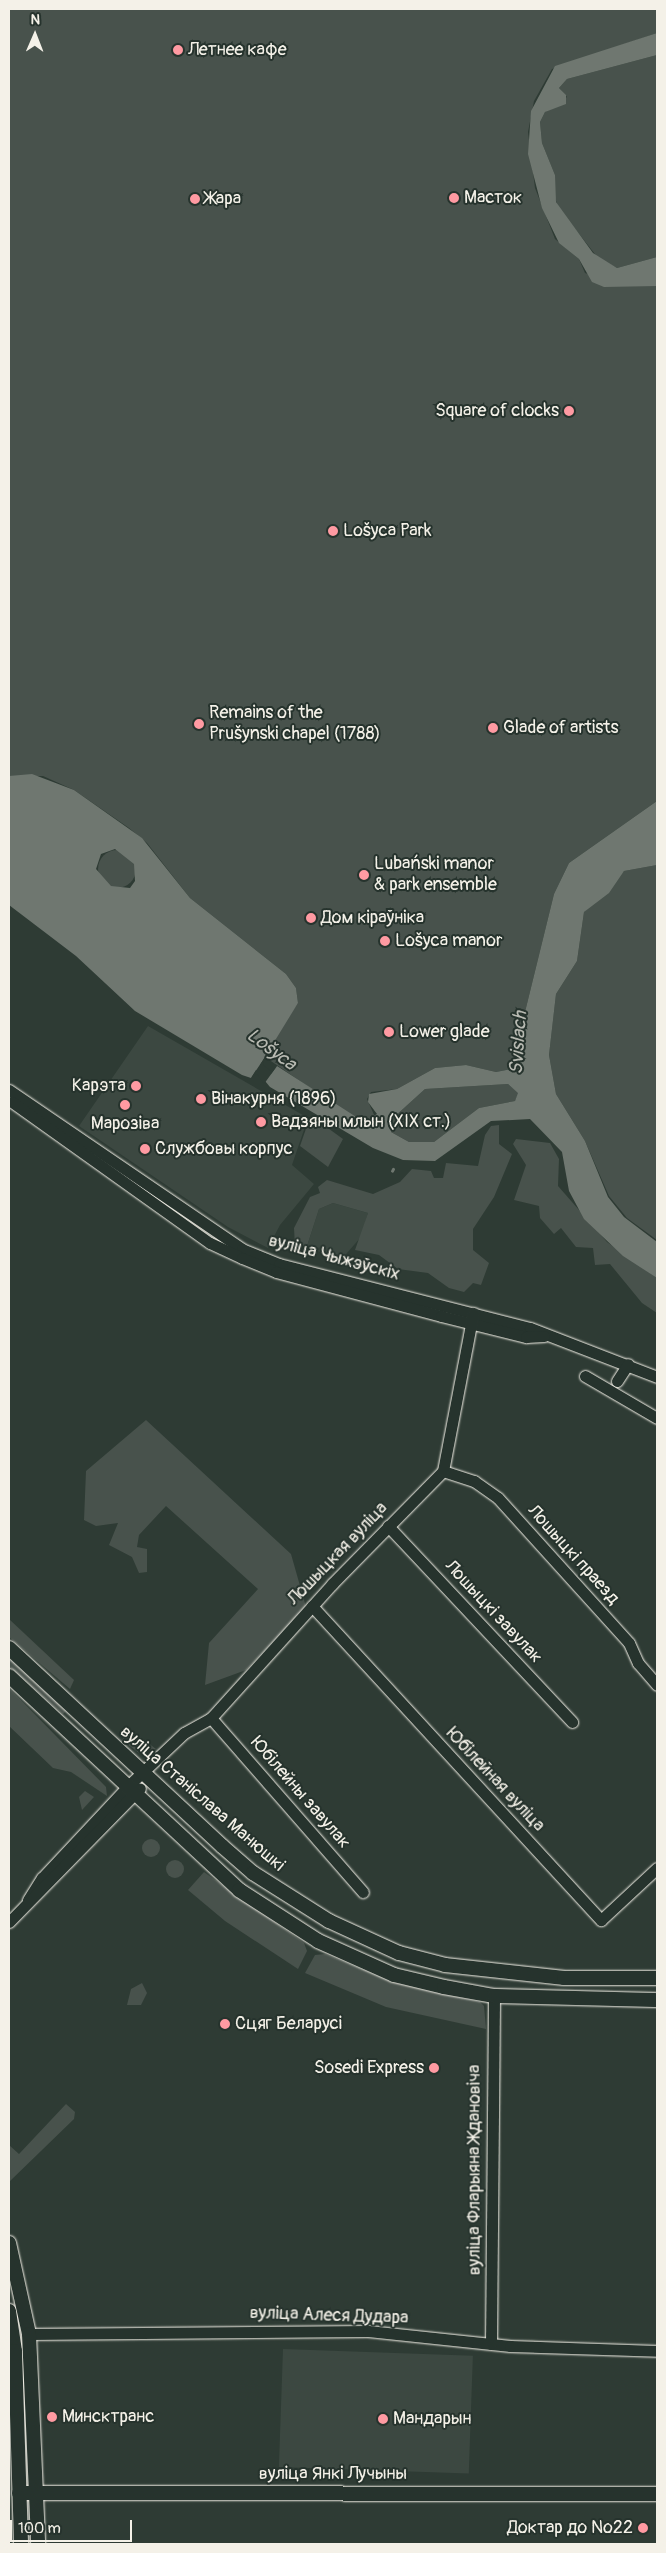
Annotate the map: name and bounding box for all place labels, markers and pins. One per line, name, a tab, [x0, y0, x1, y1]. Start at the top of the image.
place label: Летнее кафе	[188, 39, 287, 61]
marker: Летнее кафе	[172, 44, 184, 56]
place label: Масток	[464, 187, 522, 209]
place label: Жара	[205, 188, 241, 210]
marker: Масток	[448, 192, 460, 204]
marker: Жара	[189, 193, 201, 205]
place label: Square of clocks	[435, 400, 559, 422]
marker: Square of clocks	[563, 405, 575, 417]
place label: Lošyca Park	[343, 520, 431, 542]
marker: Lošyca Park	[327, 525, 339, 537]
place label: Remains of the Prušynski chapel (1788)	[209, 703, 381, 746]
place label: Glade of artists	[503, 717, 619, 739]
marker: Remains of the Prušynski chapel (1788)	[193, 718, 205, 730]
marker: Glade of artists	[487, 722, 499, 734]
place label: Lubański manor & park ensemble	[374, 854, 497, 896]
marker: Lubański manor & park ensemble	[358, 869, 370, 881]
place label: Дом кіраўніка	[321, 907, 424, 929]
marker: Дом кіраўніка	[305, 912, 317, 924]
place label: Lošyca manor	[395, 930, 502, 952]
marker: Lošyca manor	[379, 935, 391, 947]
place label: Lower glade	[399, 1021, 490, 1043]
marker: Lower glade	[383, 1026, 395, 1038]
place label: Карэта	[72, 1075, 126, 1097]
marker: Карэта	[130, 1080, 142, 1092]
place label: Вінакурня (1896)	[211, 1088, 336, 1110]
marker: Вінакурня (1896)	[195, 1093, 207, 1105]
marker: Марозіва	[119, 1099, 131, 1111]
place label: Вадзяны млын (XIX ст.)	[271, 1111, 451, 1133]
place label: Марозіва	[91, 1113, 159, 1135]
marker: Вадзяны млын (XIX ст.)	[255, 1116, 267, 1128]
place label: Службовы корпус	[155, 1138, 293, 1160]
marker: Службовы корпус	[139, 1143, 151, 1155]
place label: Сцяг Беларусі	[235, 2013, 342, 2035]
marker: Сцяг Беларусі	[219, 2018, 231, 2030]
place label: Sosedi Express	[314, 2057, 424, 2079]
marker: Sosedi Express	[428, 2062, 440, 2074]
place label: Минсктранс	[62, 2406, 154, 2428]
place label: Мандарын	[393, 2408, 472, 2430]
marker: Минсктранс	[46, 2411, 58, 2423]
marker: Мандарын	[377, 2413, 389, 2425]
place label: Доктар до №22	[507, 2517, 633, 2539]
marker: Доктар до №22	[637, 2522, 649, 2534]

